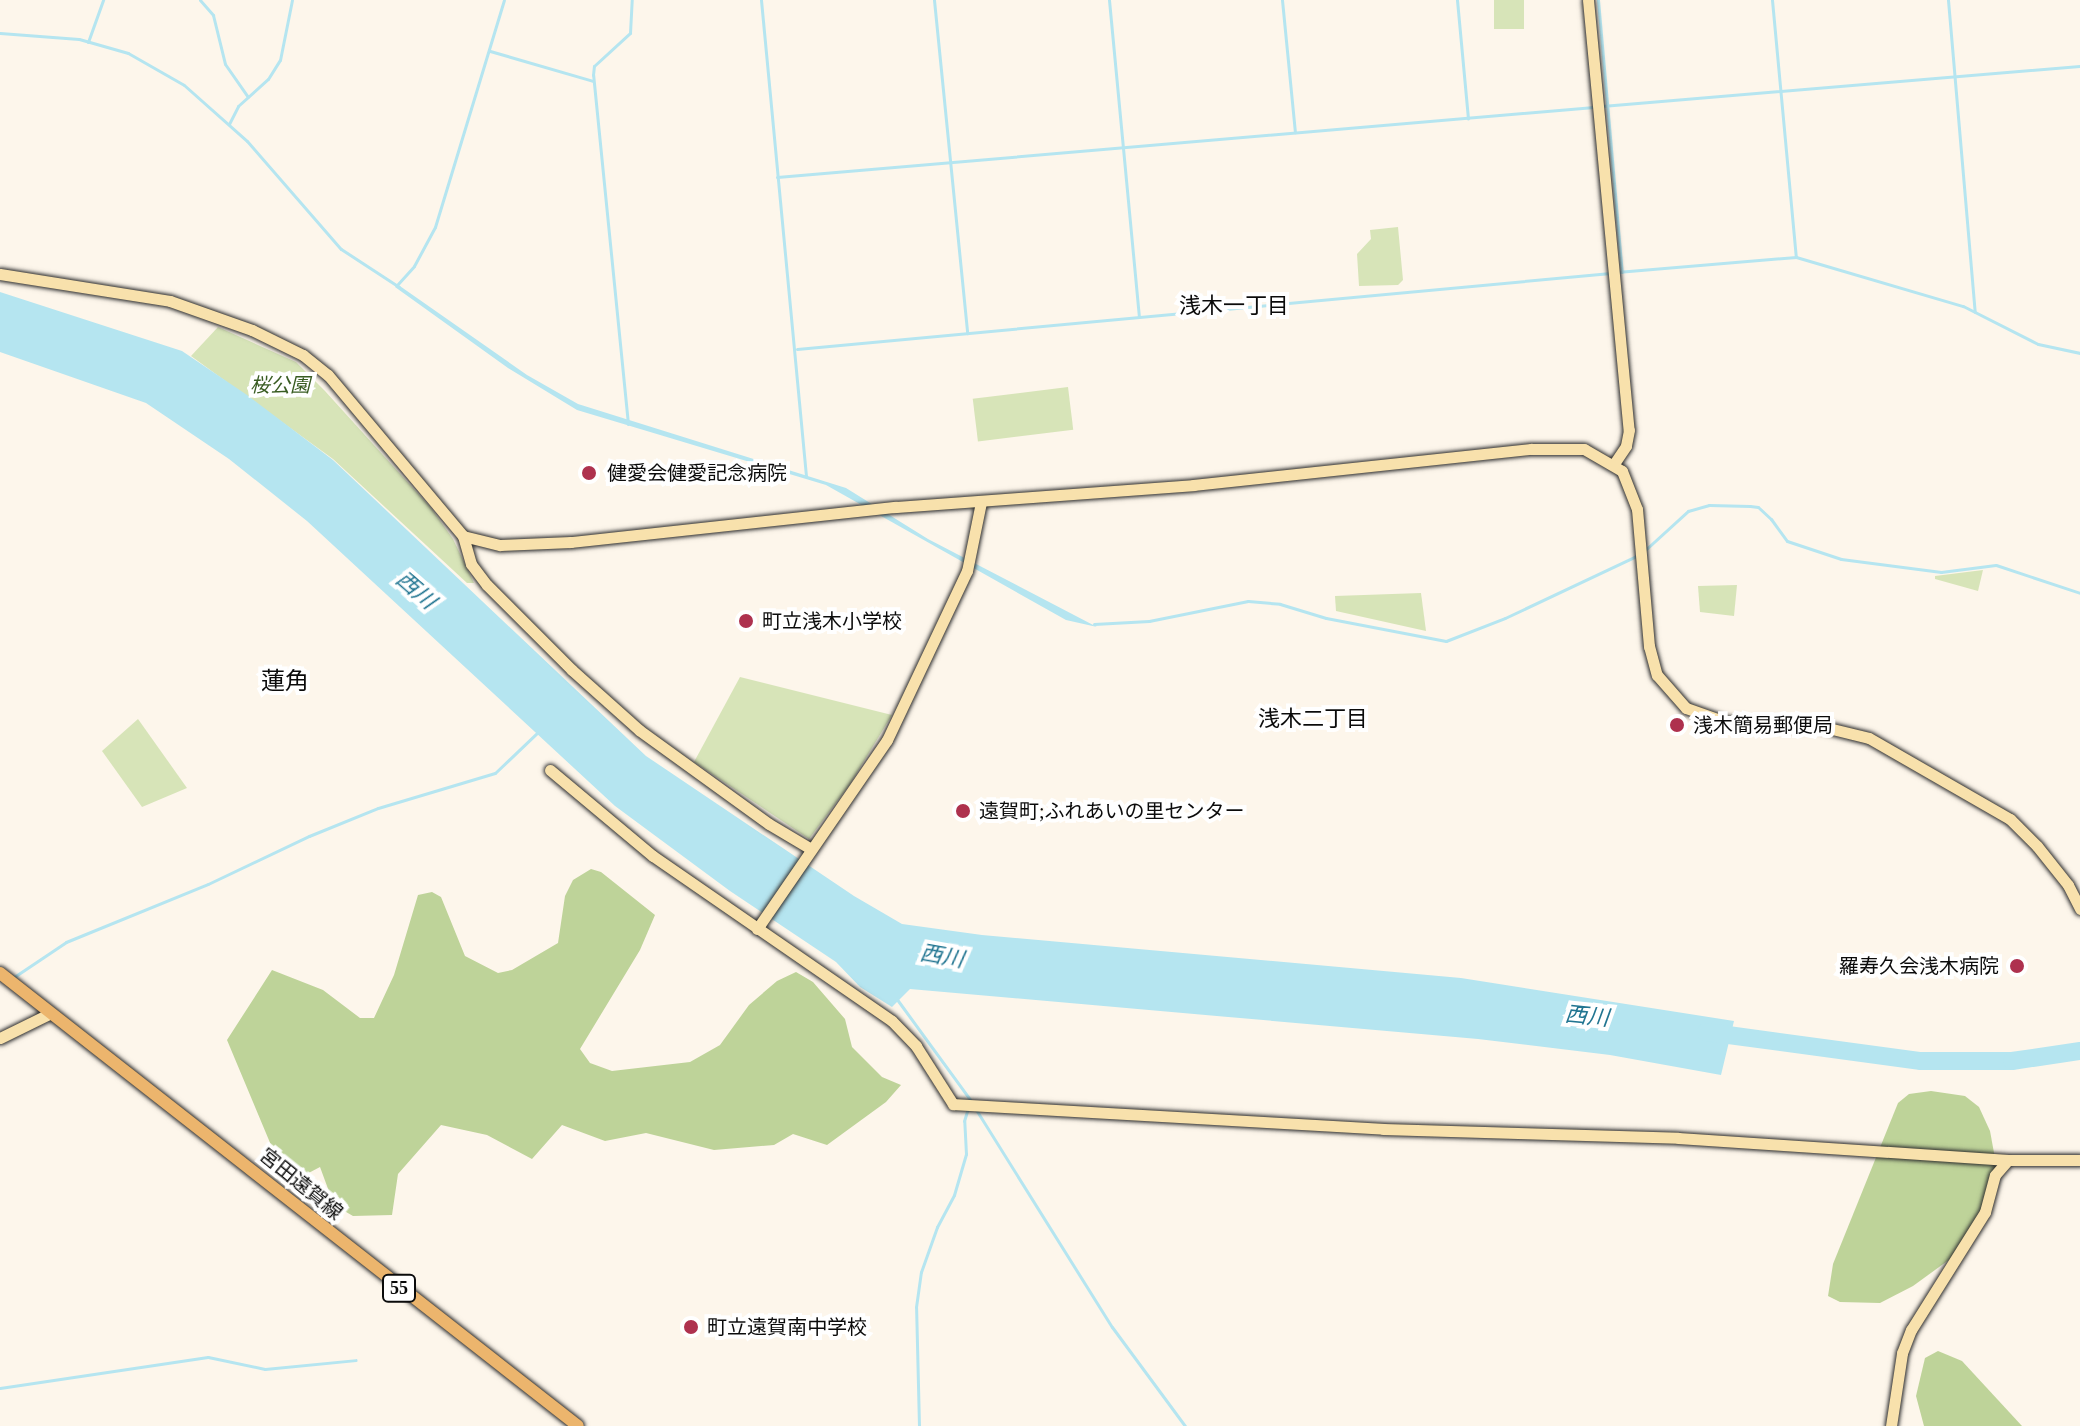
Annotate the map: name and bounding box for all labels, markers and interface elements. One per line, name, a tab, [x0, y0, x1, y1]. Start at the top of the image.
district label: 浅木一丁目	[1179, 293, 1289, 319]
park label: 桜公園	[250, 373, 310, 397]
place label: 健愛会健愛記念病院	[607, 461, 787, 485]
marker: 健愛会健愛記念病院	[578, 462, 600, 484]
water label: 西川	[391, 566, 441, 614]
place label: 町立浅木小学校	[762, 609, 902, 633]
marker: 町立浅木小学校	[737, 612, 755, 630]
district label: 蓮角	[261, 668, 309, 696]
district label: 浅木二丁目	[1258, 706, 1368, 732]
place label: 浅木簡易郵便局	[1693, 713, 1833, 737]
marker: 浅木簡易郵便局	[1668, 716, 1686, 734]
place label: 遠賀町;ふれあいの里センター	[979, 799, 1245, 823]
marker: 遠賀町;ふれあいの里センター	[954, 802, 972, 820]
water label: 西川	[918, 939, 966, 973]
place label: 羅寿久会浅木病院	[1839, 954, 1999, 978]
marker: 羅寿久会浅木病院	[2006, 955, 2028, 977]
water label: 西川	[1564, 1001, 1610, 1031]
street label: 宮田遠賀線	[255, 1143, 347, 1225]
road number: 55	[381, 1274, 417, 1302]
place label: 町立遠賀南中学校	[707, 1315, 867, 1339]
marker: 町立遠賀南中学校	[682, 1318, 700, 1336]

